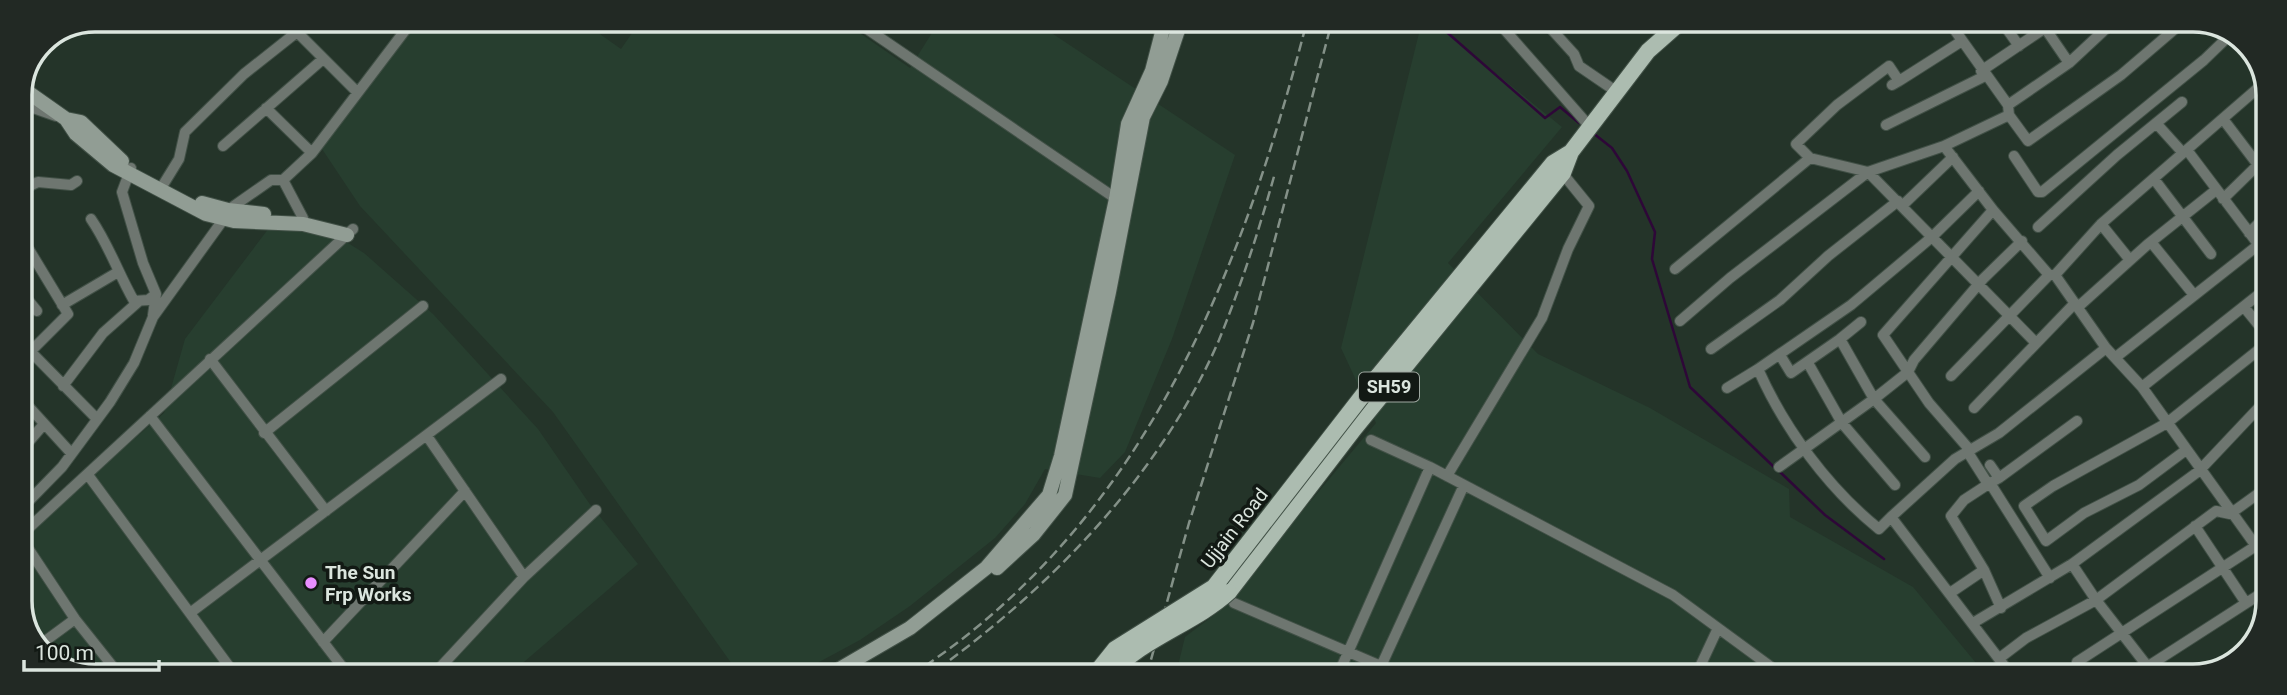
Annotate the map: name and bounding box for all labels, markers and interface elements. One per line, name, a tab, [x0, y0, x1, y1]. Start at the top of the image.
road number: SH59	[1359, 372, 1419, 402]
street label: Ujjain Road	[1196, 484, 1273, 573]
place label: The Sun Frp Works	[325, 561, 412, 606]
marker: The Sun Frp Works	[303, 575, 319, 591]
scale bar	[24, 628, 159, 672]
text: 100 m	[35, 641, 94, 665]

